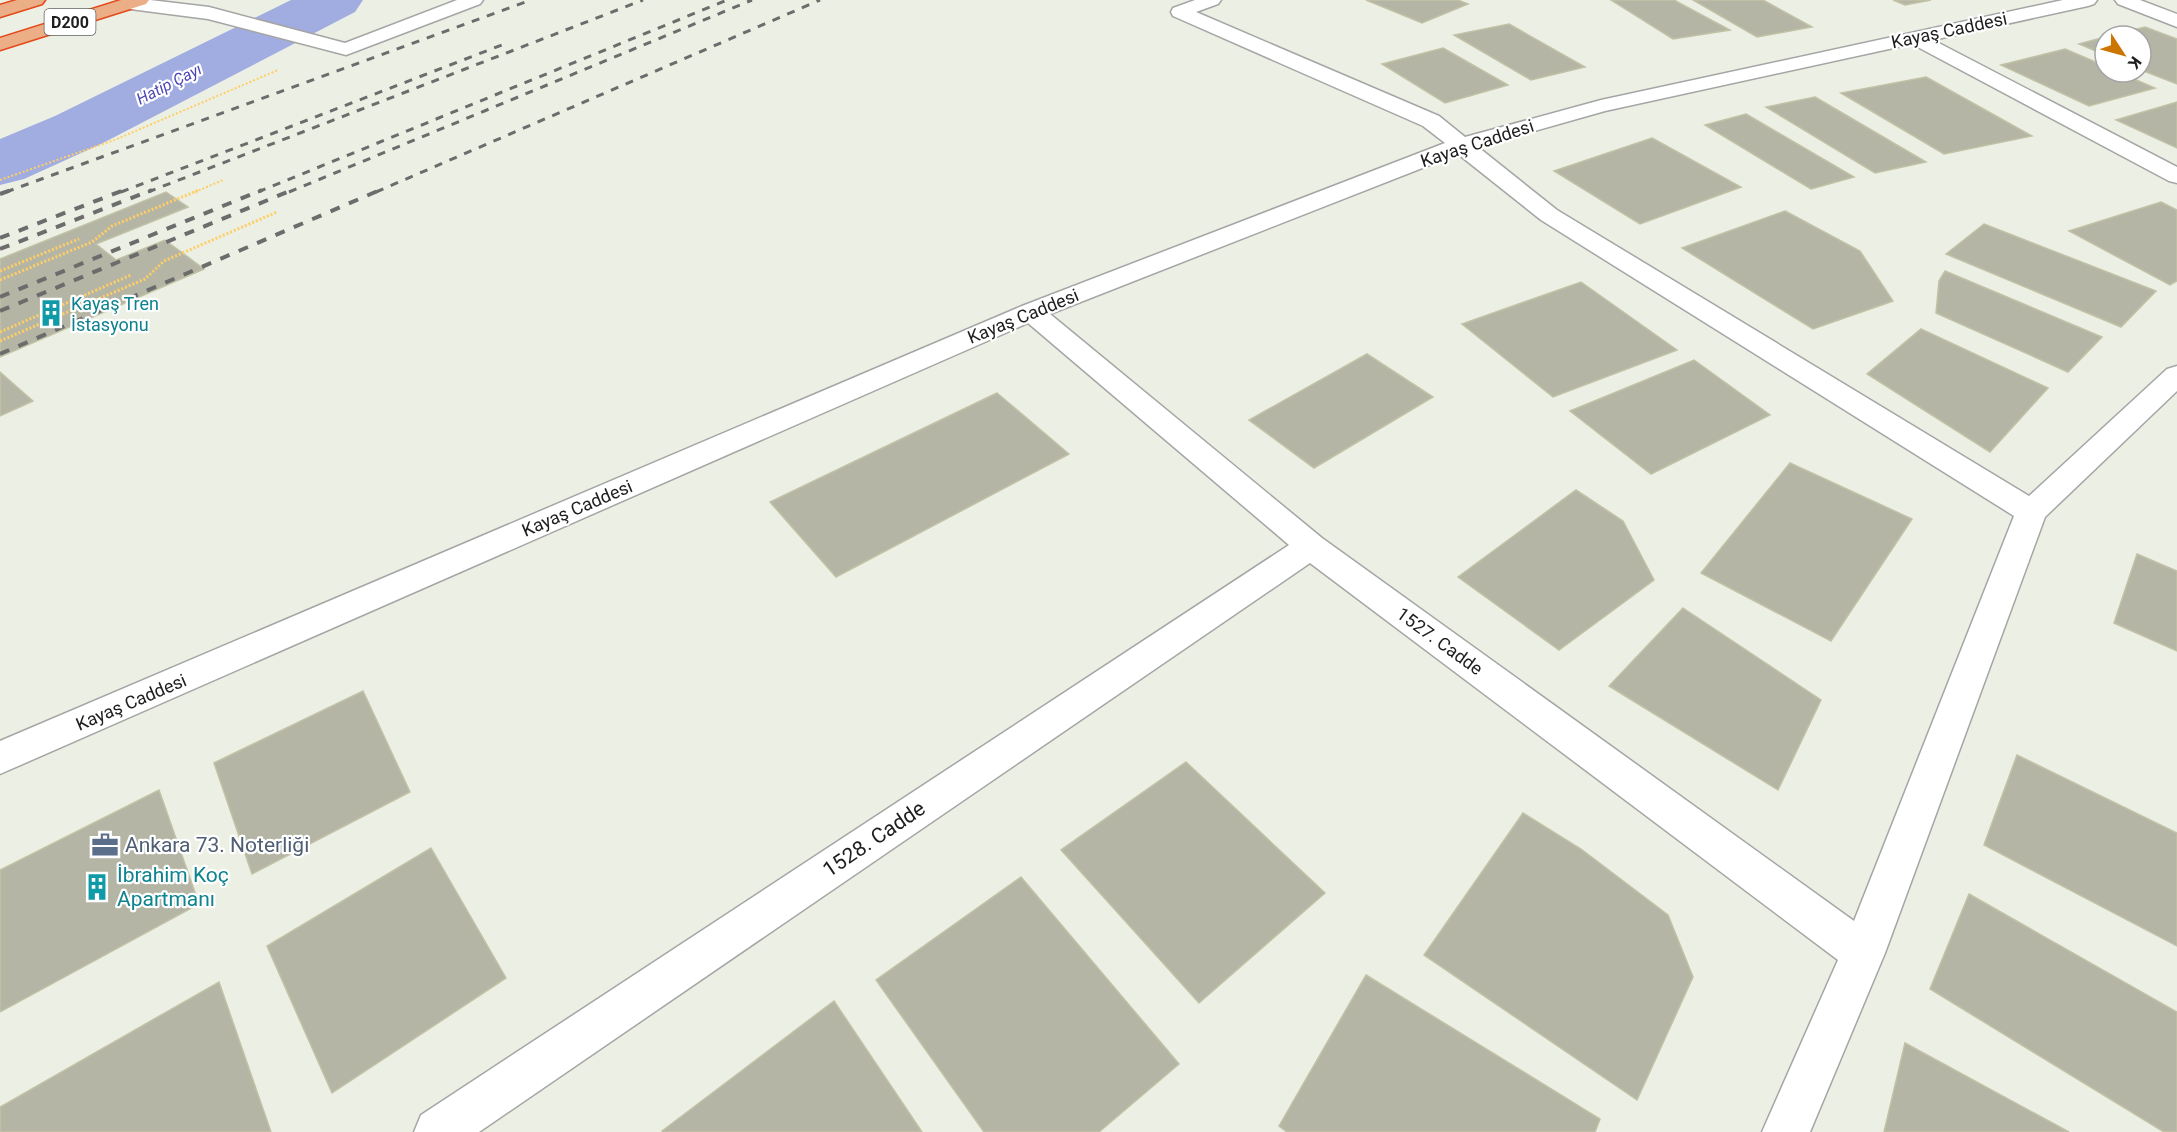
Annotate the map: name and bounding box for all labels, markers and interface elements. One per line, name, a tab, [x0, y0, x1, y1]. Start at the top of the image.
street label: Kayaş Caddesi	[1889, 7, 2009, 53]
road number: D200	[44, 9, 96, 35]
north arrow	[2093, 24, 2153, 84]
text: K	[2124, 53, 2145, 73]
water label: Hatip Çayı	[133, 59, 205, 108]
street label: Kayaş Caddesi	[1418, 115, 1536, 171]
street label: Kayaş Caddesi	[964, 284, 1082, 348]
place label: Kayaş Tren İstasyonu	[71, 293, 159, 335]
building icon: Kayaş Tren İstasyonu	[36, 298, 66, 328]
street label: Kayaş Caddesi	[519, 475, 635, 541]
street label: 1527. Cadde	[1393, 603, 1487, 679]
street label: Kayaş Caddesi	[73, 669, 189, 735]
street label: 1528. Cadde	[818, 796, 930, 882]
office icon: Ankara 73. Noterliği	[90, 830, 120, 860]
place label: Ankara 73. Noterliği	[125, 833, 309, 857]
place label: İbrahim Koç Apartmanı	[117, 863, 229, 911]
building icon: İbrahim Koç Apartmanı	[82, 872, 112, 902]

